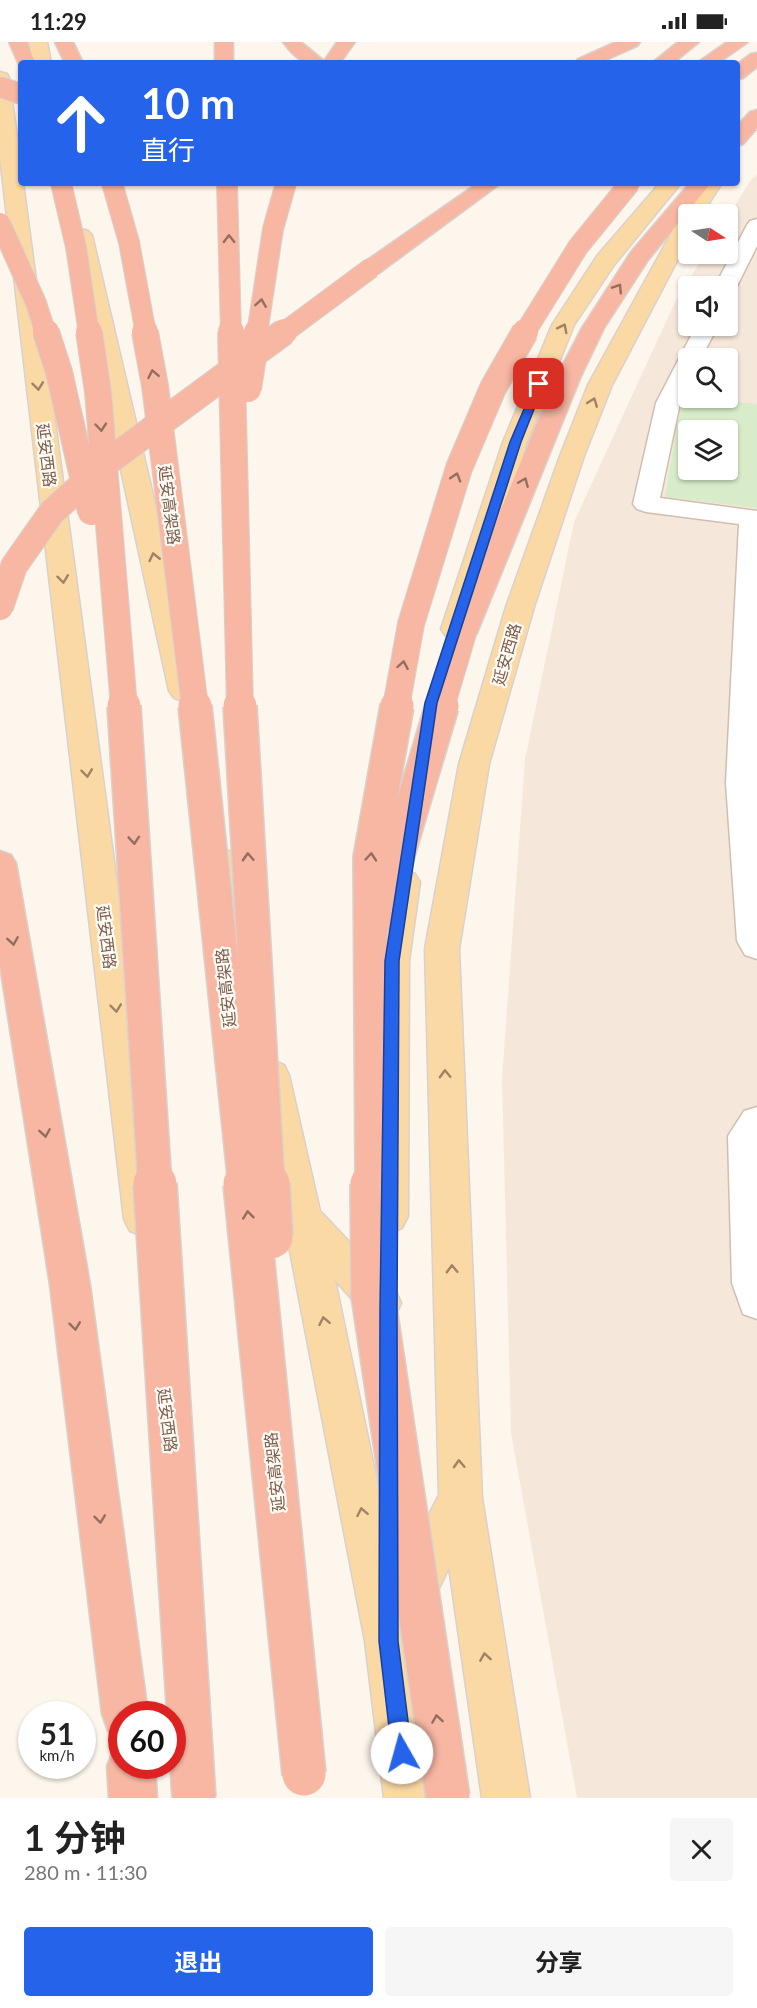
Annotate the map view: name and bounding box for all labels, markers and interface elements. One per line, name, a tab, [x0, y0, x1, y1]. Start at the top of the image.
text: 11:29	[30, 8, 87, 35]
text: 10 m	[141, 78, 235, 128]
icon: ahead	[42, 84, 120, 162]
text: 直行	[141, 133, 195, 166]
north arrow	[678, 204, 738, 264]
map controls	[678, 204, 738, 480]
one-way arrow	[222, 235, 235, 244]
button: sound	[678, 276, 738, 336]
one-way arrow	[611, 284, 622, 295]
one-way arrow	[255, 299, 267, 308]
one-way arrow	[556, 323, 567, 334]
button: search	[678, 348, 738, 408]
pin	[513, 358, 564, 409]
icon: arrive	[522, 367, 555, 400]
one-way arrow	[147, 369, 160, 379]
one-way arrow	[32, 381, 44, 390]
one-way arrow	[586, 397, 598, 408]
button: layers	[678, 420, 738, 480]
street label: 延安西路	[34, 422, 60, 488]
one-way arrow	[94, 423, 107, 432]
street label: 延安高架路	[156, 464, 184, 546]
one-way arrow	[449, 472, 461, 483]
one-way arrow	[517, 477, 529, 488]
one-way arrow	[148, 552, 161, 562]
one-way arrow	[56, 575, 68, 584]
street label: 延安西路	[488, 621, 524, 687]
one-way arrow	[397, 660, 409, 670]
one-way arrow	[80, 768, 92, 777]
one-way arrow	[127, 835, 140, 844]
one-way arrow	[242, 852, 255, 861]
one-way arrow	[364, 853, 377, 862]
street label: 延安西路	[94, 904, 120, 970]
one-way arrow	[6, 936, 19, 946]
street label: 延安高架路	[211, 947, 239, 1029]
one-way arrow	[109, 1003, 122, 1012]
one-way arrow	[439, 1070, 452, 1079]
one-way arrow	[38, 1129, 50, 1138]
one-way arrow	[242, 1210, 255, 1219]
one-way arrow	[446, 1264, 459, 1273]
one-way arrow	[318, 1316, 331, 1326]
one-way arrow	[68, 1321, 81, 1331]
street label: 延安西路	[155, 1387, 181, 1453]
street label: 延安高架路	[260, 1431, 288, 1513]
one-way arrow	[453, 1459, 466, 1468]
one-way arrow	[357, 1508, 370, 1518]
one-way arrow	[93, 1515, 106, 1524]
one-way arrow	[479, 1652, 491, 1662]
speed limit sign: 60	[108, 1701, 186, 1779]
text: 51	[40, 1715, 74, 1751]
one-way arrow	[431, 1715, 443, 1724]
position arrow	[370, 1721, 434, 1785]
text: km/h	[39, 1746, 75, 1764]
text: 1 分钟	[24, 1815, 126, 1859]
button: close	[670, 1818, 733, 1881]
text: 280 m · 11:30	[24, 1860, 147, 1884]
button: 退出	[24, 1927, 373, 1996]
button: 分享	[385, 1927, 733, 1996]

